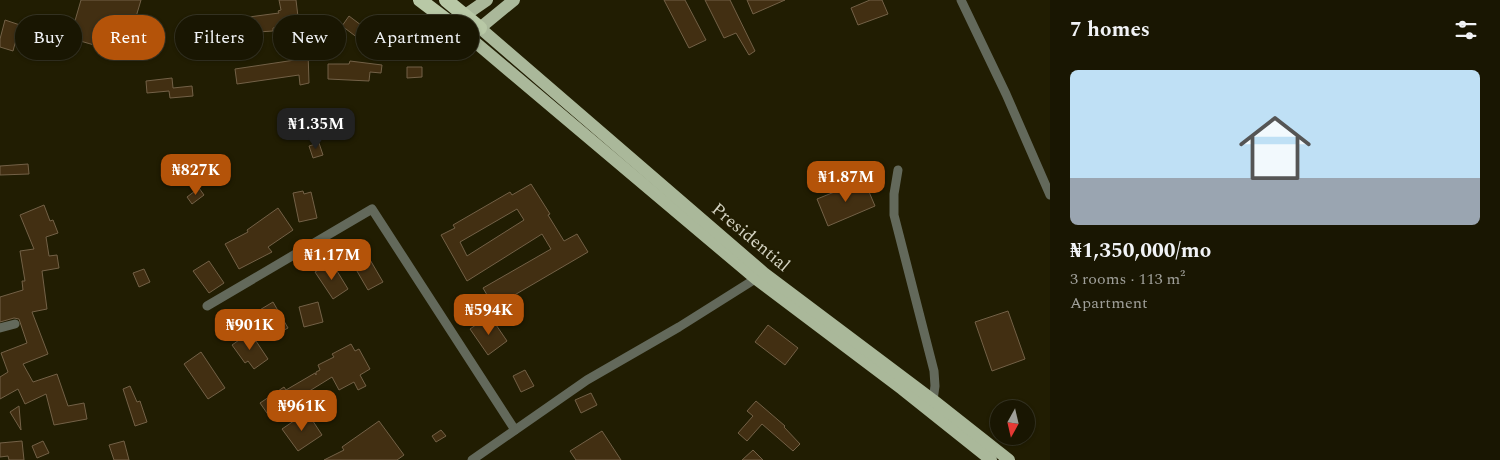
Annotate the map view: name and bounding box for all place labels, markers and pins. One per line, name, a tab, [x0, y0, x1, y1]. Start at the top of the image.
pin: ₦1.35M	[275, 108, 357, 150]
pin: ₦827K	[161, 154, 231, 196]
pin: ₦1.87M	[805, 160, 887, 203]
pin: ₦1.17M	[291, 238, 373, 281]
pin: ₦594K	[454, 294, 524, 336]
pin: ₦901K	[215, 308, 285, 351]
pin: ₦961K	[267, 390, 337, 432]

